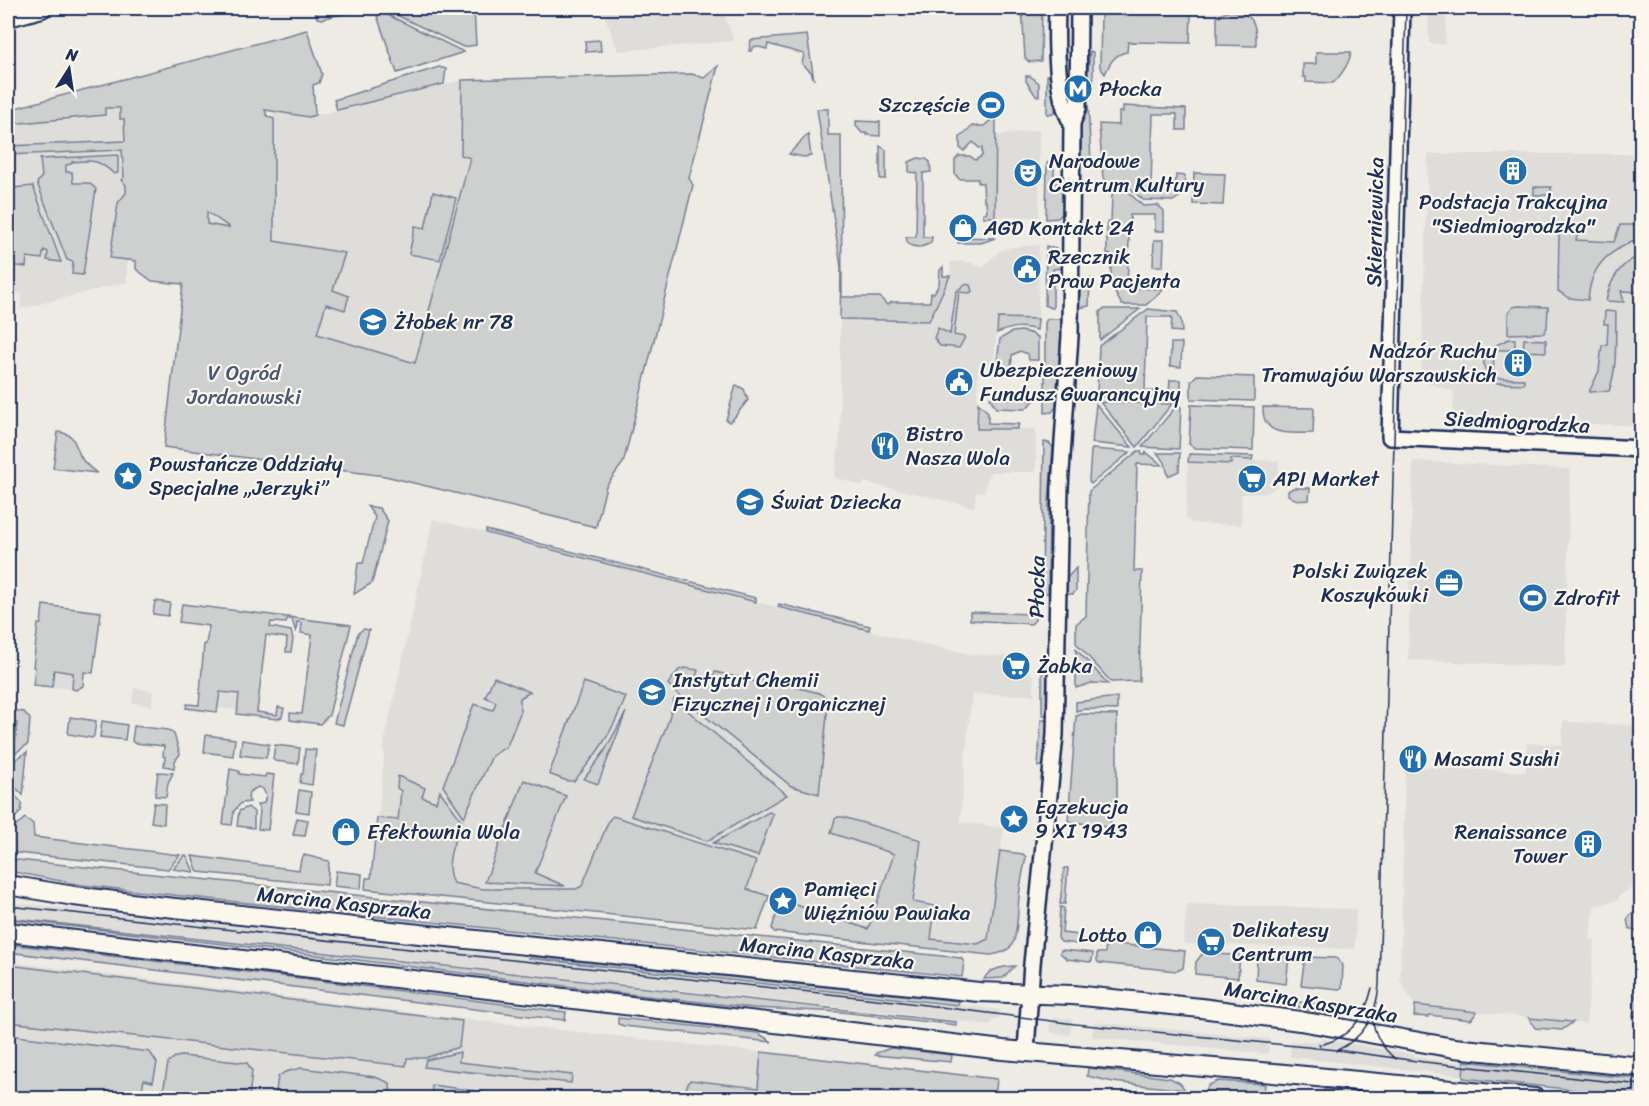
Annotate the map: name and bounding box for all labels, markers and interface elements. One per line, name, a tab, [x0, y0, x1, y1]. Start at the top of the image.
north arrow	[39, 39, 99, 99]
text: N	[63, 39, 81, 70]
place label: Płocka	[1099, 70, 1162, 108]
metro station icon: Płocka	[1062, 73, 1094, 105]
place label: Szczęście	[879, 86, 970, 124]
sports icon: Szczęście	[975, 89, 1007, 121]
place label: Narodowe Centrum Kultury	[1049, 142, 1204, 204]
building icon: Podstacja Trakcyjna "Siedmiogrodzka"	[1497, 155, 1529, 187]
street label: Skierniewicka	[1355, 156, 1395, 287]
theatre icon: Narodowe Centrum Kultury	[1012, 157, 1044, 189]
place label: Podstacja Trakcyjna "Siedmiogrodzka"	[1419, 183, 1608, 245]
place label: AGD Kontakt 24	[983, 209, 1134, 247]
shop icon: AGD Kontakt 24	[947, 212, 979, 244]
place label: Rzecznik Praw Pacjenta	[1048, 238, 1181, 300]
public building icon: Rzecznik Praw Pacjenta	[1011, 253, 1043, 285]
place label: Żłobek nr 78	[394, 303, 513, 341]
school or university icon: Żłobek nr 78	[357, 306, 389, 338]
place label: Nadzór Ruchu Tramwajów Warszawskich	[1261, 332, 1498, 394]
building icon: Nadzór Ruchu Tramwajów Warszawskich	[1502, 347, 1534, 379]
place label: Ubezpieczeniowy Fundusz Gwarancyjny	[980, 351, 1181, 413]
park label: V Ogród Jordanowski	[186, 354, 302, 416]
public building icon: Ubezpieczeniowy Fundusz Gwarancyjny	[943, 366, 975, 398]
street label: Siedmiogrodzka	[1443, 399, 1591, 445]
place label: Bistro Nasza Wola	[906, 415, 1011, 477]
restaurant icon: Bistro Nasza Wola	[869, 430, 901, 462]
place label: Powstańcze Oddziały Specjalne „Jerzyki”	[149, 445, 343, 507]
place icon: Powstańcze Oddziały Specjalne „Jerzyki”	[112, 460, 144, 492]
place label: API Market	[1272, 460, 1381, 498]
supermarket icon: API Market	[1236, 463, 1268, 495]
place label: Świat Dziecka	[771, 483, 901, 521]
school or university icon: Świat Dziecka	[734, 486, 766, 518]
place label: Polski Związek Koszykówki	[1292, 552, 1429, 614]
street label: Płocka	[1017, 555, 1057, 619]
office icon: Polski Związek Koszykówki	[1433, 567, 1465, 599]
place label: Zdrofit	[1554, 579, 1621, 617]
sports icon: Zdrofit	[1517, 582, 1549, 614]
place label: Żabka	[1037, 647, 1093, 685]
supermarket icon: Żabka	[1000, 650, 1032, 682]
place label: Instytut Chemii Fizycznej i Organicznej	[672, 661, 886, 723]
school or university icon: Instytut Chemii Fizycznej i Organicznej	[636, 676, 668, 708]
place label: Masami Sushi	[1434, 740, 1560, 778]
restaurant icon: Masami Sushi	[1397, 743, 1429, 775]
place label: Egzekucja 9 XI 1943	[1035, 788, 1129, 850]
place icon: Egzekucja 9 XI 1943	[998, 803, 1030, 835]
place label: Efektownia Wola	[367, 813, 521, 851]
place label: Renaissance Tower	[1454, 813, 1568, 875]
shop icon: Efektownia Wola	[330, 816, 362, 848]
building icon: Renaissance Tower	[1572, 828, 1604, 860]
place label: Pamięci Więźniów Pawiaka	[804, 870, 971, 932]
street label: Marcina Kasprzaka	[255, 875, 433, 931]
place icon: Pamięci Więźniów Pawiaka	[767, 885, 799, 917]
place label: Delikatesy Centrum	[1232, 911, 1329, 973]
place label: Lotto	[1079, 916, 1127, 954]
shop icon: Lotto	[1132, 919, 1164, 951]
street label: Marcina Kasprzaka	[738, 925, 916, 981]
supermarket icon: Delikatesy Centrum	[1195, 926, 1227, 958]
street label: Marcina Kasprzaka	[1222, 970, 1401, 1035]

